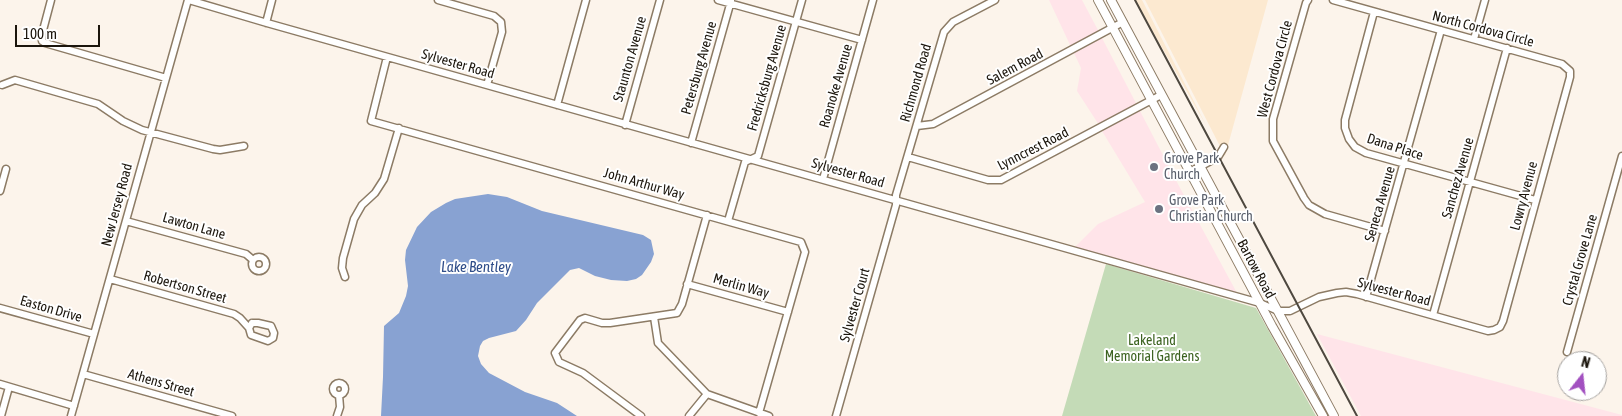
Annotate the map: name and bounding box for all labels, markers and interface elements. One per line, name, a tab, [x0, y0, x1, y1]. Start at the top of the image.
street label: North Cordova Circle	[1430, 7, 1536, 51]
street label: Staunton Avenue	[610, 14, 650, 104]
scale bar	[18, 15, 102, 47]
street label: Petersburg Avenue	[678, 19, 720, 117]
street label: West Cordova Circle	[1254, 19, 1296, 119]
street label: Fredricksburg Avenue	[744, 23, 790, 133]
text: 100 m	[23, 25, 57, 42]
street label: Roanoke Avenue	[816, 42, 856, 130]
street label: Richmond Road	[897, 42, 935, 124]
street label: Salem Road	[984, 45, 1046, 89]
street label: Sylvester Road	[420, 46, 496, 82]
street label: Lynncrest Road	[995, 124, 1071, 174]
street label: Dana Place	[1365, 130, 1425, 164]
street label: Sanchez Avenue	[1438, 136, 1478, 220]
place label: Grove Park Church	[1164, 151, 1219, 184]
street label: Sylvester Road	[810, 155, 886, 191]
street label: Lowry Avenue	[1507, 160, 1541, 232]
marker: Grove Park Church	[1148, 161, 1160, 173]
street label: New Jersey Road	[98, 162, 136, 248]
street label: John Arthur Way	[602, 164, 686, 204]
street label: Seneca Avenue	[1361, 164, 1399, 244]
place label: Grove Park Christian Church	[1169, 193, 1253, 226]
marker: Grove Park Christian Church	[1153, 203, 1165, 215]
street label: Lawton Lane	[161, 209, 227, 243]
street label: Crystal Grove Lane	[1559, 212, 1601, 308]
street label: Bartow Road	[1233, 237, 1279, 301]
water label: Lake Bentley	[441, 258, 511, 276]
street label: Sylvester Court	[836, 266, 874, 344]
street label: Robertson Street	[142, 267, 228, 307]
street label: Merlin Way	[711, 270, 771, 302]
street label: Sylvester Road	[1356, 274, 1432, 310]
street label: Easton Drive	[18, 292, 84, 326]
park label: Lakeland Memorial Gardens	[1105, 333, 1199, 366]
north arrow	[1557, 351, 1607, 401]
text: N	[1580, 354, 1592, 371]
street label: Athens Street	[126, 365, 196, 401]

